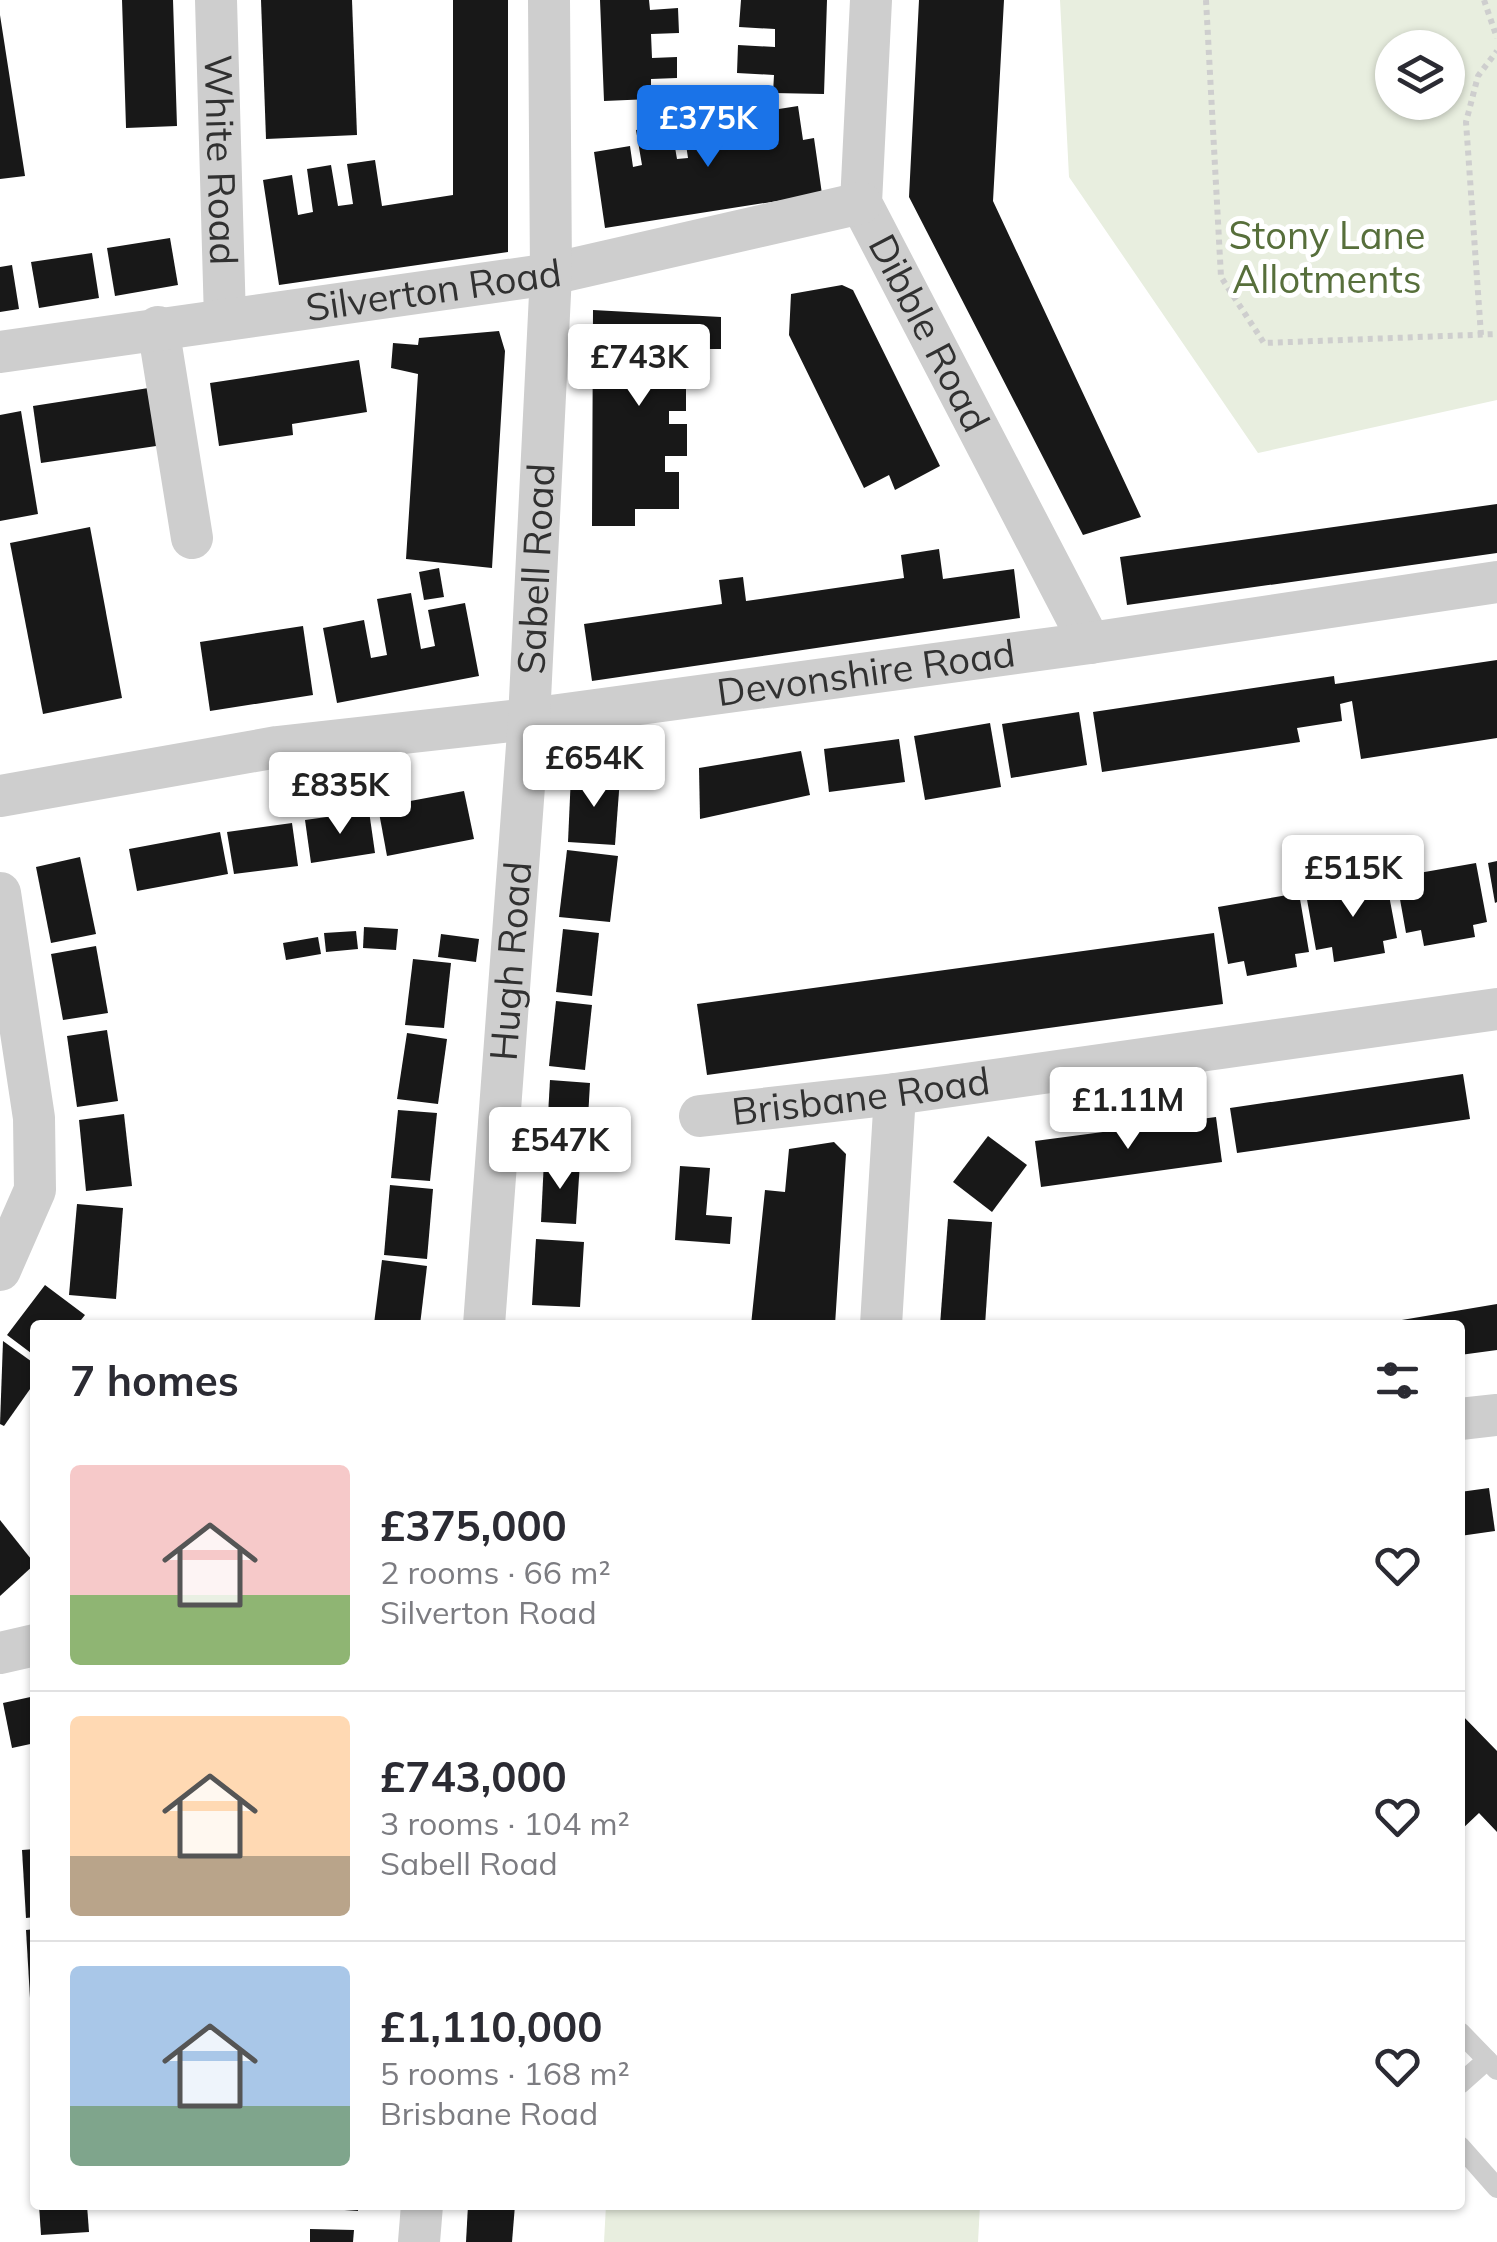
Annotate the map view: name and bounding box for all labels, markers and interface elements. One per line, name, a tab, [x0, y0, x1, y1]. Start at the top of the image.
map controls	[1375, 30, 1465, 120]
button: layers	[1375, 30, 1465, 120]
street label: White Road	[195, 54, 248, 266]
pin: £375K	[638, 85, 778, 170]
text: £375K	[659, 97, 757, 137]
park label: Stony Lane Allotments	[1228, 211, 1426, 303]
street label: Dibble Road	[859, 226, 1001, 440]
street label: Silverton Road	[303, 248, 564, 331]
pin: £743K	[569, 324, 709, 409]
text: £743K	[590, 336, 688, 376]
street label: Sabell Road	[506, 462, 565, 675]
street label: Devonshire Road	[714, 628, 1018, 716]
pin: £654K	[524, 725, 664, 810]
text: £654K	[545, 737, 643, 777]
pin: £835K	[270, 752, 410, 837]
text: £835K	[291, 764, 389, 804]
pin: £515K	[1283, 835, 1423, 920]
text: £515K	[1304, 847, 1402, 887]
street label: Hugh Road	[479, 860, 541, 1062]
street label: Brisbane Road	[729, 1056, 993, 1135]
pin: £1.11M	[1047, 1067, 1209, 1152]
text: £1.11M	[1072, 1079, 1184, 1119]
pin: £547K	[490, 1107, 630, 1192]
text: £547K	[511, 1119, 609, 1159]
icon: filters	[1370, 1353, 1425, 1408]
text: 7 homes	[70, 1354, 239, 1407]
text: £375,000	[380, 1499, 567, 1552]
icon: home	[150, 1505, 270, 1625]
icon: heart	[1370, 1538, 1425, 1593]
text: 2 rooms · 66 m²	[380, 1552, 611, 1592]
text: Silverton Road	[380, 1592, 597, 1632]
text: £743,000	[380, 1750, 567, 1803]
icon: home	[150, 1756, 270, 1876]
icon: heart	[1370, 1789, 1425, 1844]
text: 3 rooms · 104 m²	[380, 1803, 630, 1843]
text: Sabell Road	[380, 1843, 558, 1883]
text: £1,110,000	[380, 2000, 602, 2053]
icon: home	[150, 2006, 270, 2126]
icon: heart	[1370, 2039, 1425, 2094]
text: 5 rooms · 168 m²	[380, 2053, 630, 2093]
text: Brisbane Road	[380, 2093, 598, 2133]

